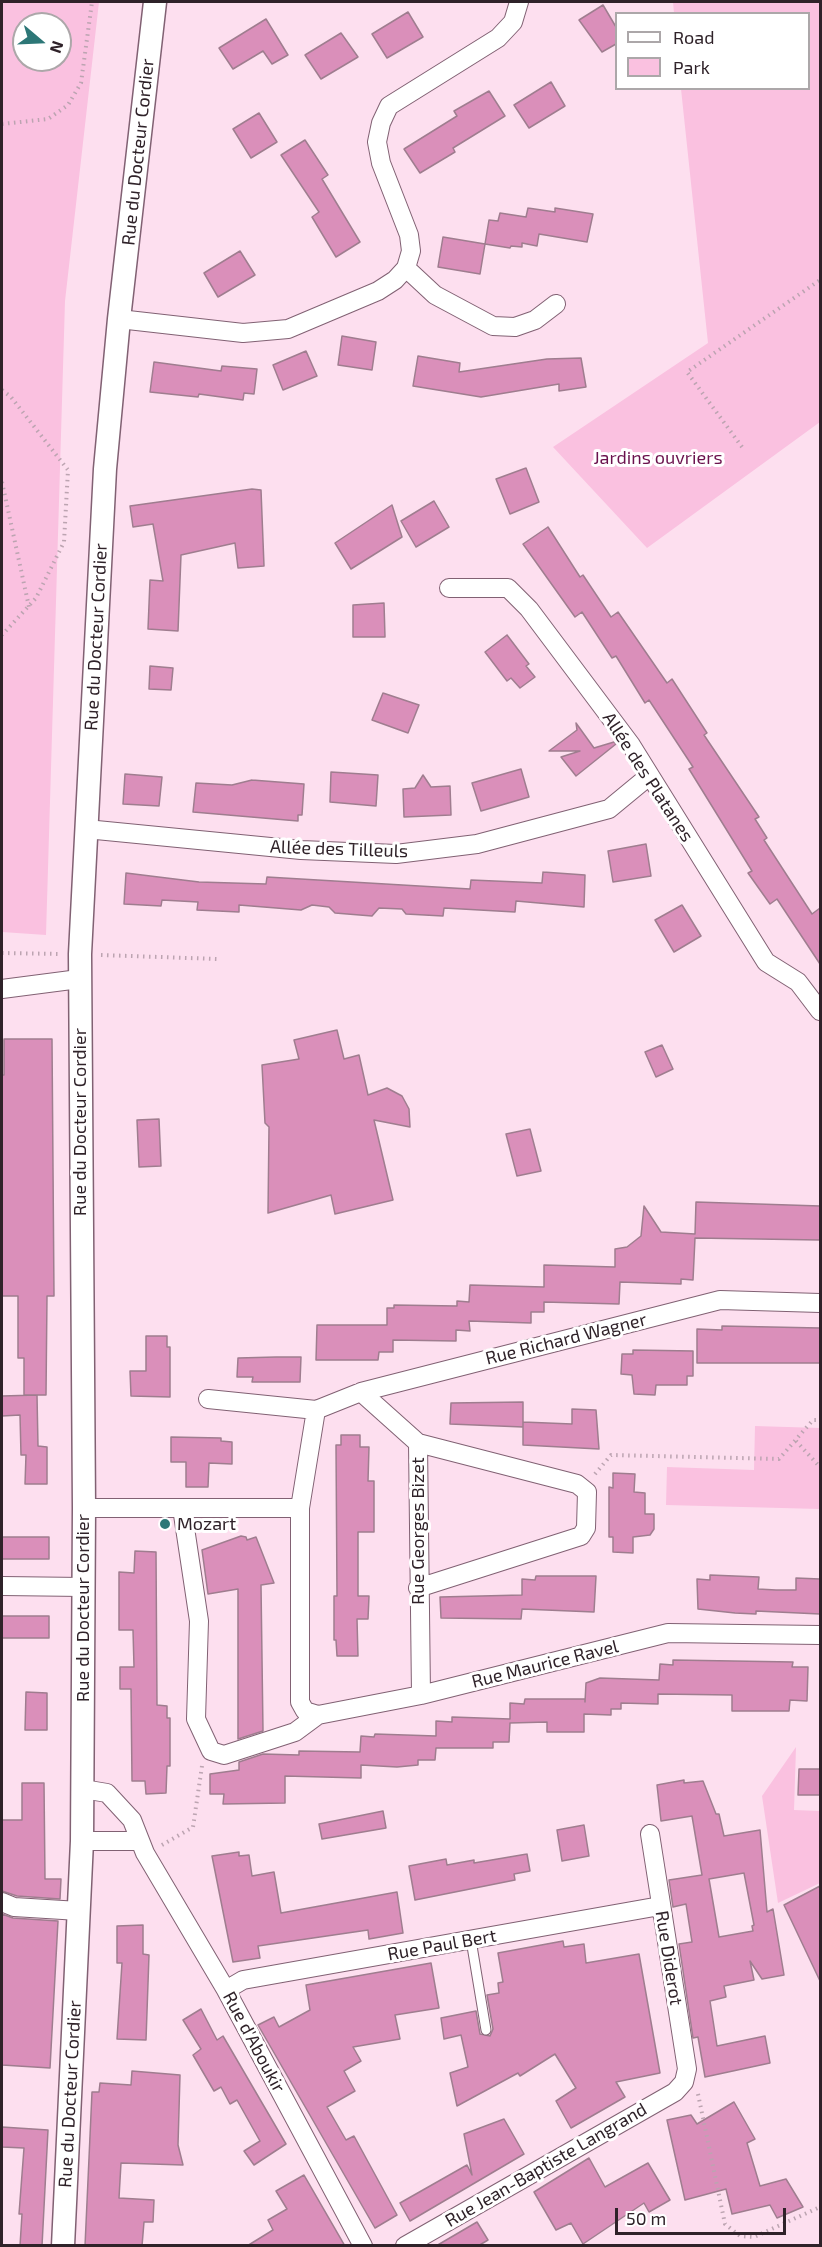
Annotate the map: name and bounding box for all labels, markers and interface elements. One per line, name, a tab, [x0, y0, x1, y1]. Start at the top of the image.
north arrow	[12, 12, 72, 72]
legend	[615, 12, 810, 90]
text: Road	[673, 26, 714, 48]
text: N	[47, 39, 68, 56]
text: Park	[673, 56, 710, 78]
street label: Rue du Docteur Cordier	[117, 57, 159, 247]
park label: Jardins ouvriers	[593, 447, 723, 469]
street label: Rue du Docteur Cordier	[80, 543, 112, 731]
street label: Allée des Platanes	[598, 708, 698, 846]
street label: Allée des Tilleuls	[269, 836, 409, 862]
street label: Rue du Docteur Cordier	[69, 1028, 91, 1216]
street label: Rue Richard Wagner	[483, 1309, 649, 1369]
street label: Rue Georges Bizet	[407, 1457, 429, 1605]
place label: Mozart	[177, 1513, 236, 1535]
street label: Rue du Docteur Cordier	[72, 1514, 94, 1702]
marker: Mozart	[158, 1517, 172, 1531]
street label: Rue Maurice Ravel	[469, 1635, 621, 1693]
street label: Rue Diderot	[651, 1909, 687, 2007]
street label: Rue Paul Bert	[386, 1925, 498, 1965]
street label: Rue d'Aboukir	[218, 1988, 290, 2096]
street label: Rue du Docteur Cordier	[54, 2000, 86, 2188]
street label: Rue Jean-Baptiste Langrand	[441, 2098, 651, 2232]
scale bar	[618, 2196, 789, 2234]
text: 50 m	[626, 2207, 666, 2229]

